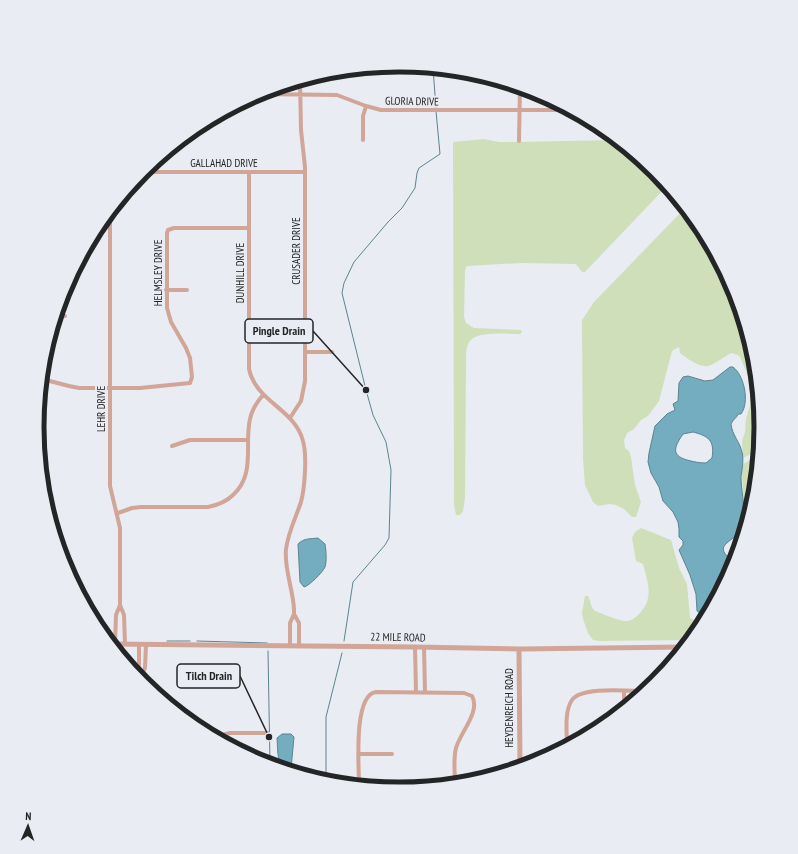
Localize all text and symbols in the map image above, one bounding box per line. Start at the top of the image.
street label: GLORIA DRIVE [385,94,439,108]
street label: GALLAHAD DRIVE [190,156,258,170]
street label: CRUSADER DRIVE [289,217,303,285]
street label: HELMSLEY DRIVE [151,239,165,306]
street label: DUNHILL DRIVE [233,243,247,303]
callout: Pingle Drain [245,319,313,343]
text: Pingle Drain [253,323,305,338]
street label: LEHR DRIVE [94,386,108,432]
street label: 22 MILE ROAD [370,630,426,644]
callout: Tilch Drain [177,664,240,688]
text: Tilch Drain [186,668,232,683]
street label: HEYDENREICH ROAD [502,668,516,748]
north arrow [8,806,48,846]
text: N [25,809,32,823]

